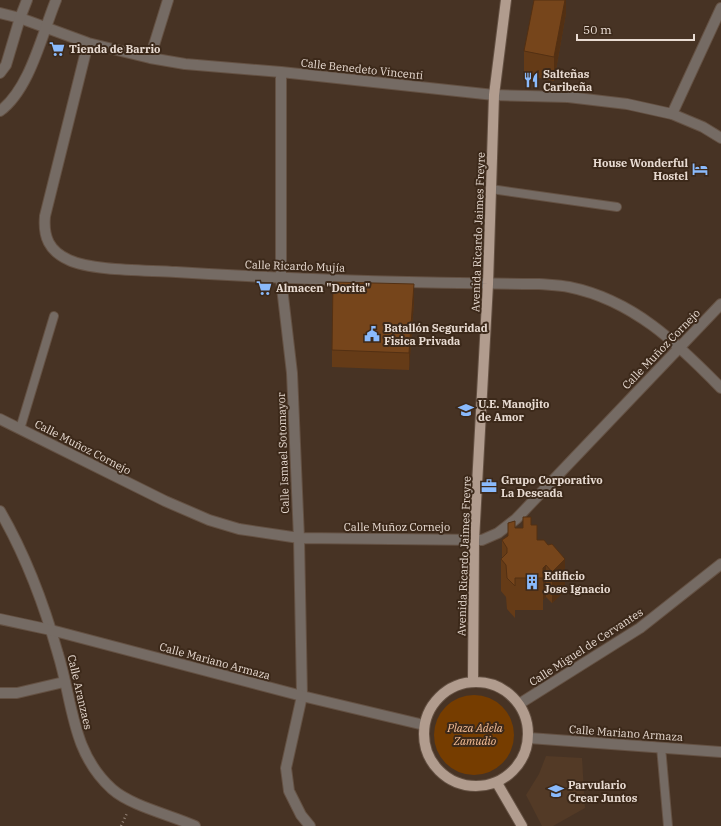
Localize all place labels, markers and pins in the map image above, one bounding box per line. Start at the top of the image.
supermarket icon: Tienda de Barrio [48,40,66,58]
place label: Tienda de Barrio [69,42,160,56]
place label: Salteñas Caribeña [543,67,592,94]
restaurant icon: Salteñas Caribeña [522,71,540,89]
place label: House Wonderful Hostel [593,156,688,183]
hotel icon: House Wonderful Hostel [691,160,709,178]
supermarket icon: Almacen "Dorita" [255,279,273,297]
place label: Almacen "Dorita" [276,281,370,295]
place label: Batallón Seguridad Fisica Privada [384,321,488,348]
public building icon: Batallón Seguridad Fisica Privada [363,325,381,343]
place label: U.E. Manojito de Amor [478,397,549,424]
school or university icon: U.E. Manojito de Amor [457,401,475,419]
place label: Grupo Corporativo La Deseada [501,473,603,500]
office icon: Grupo Corporativo La Deseada [480,477,498,495]
place label: Edificio Jose Ignacio [544,569,610,596]
building icon: Edificio Jose Ignacio [523,573,541,591]
place label: Parvulario Crear Juntos [568,778,638,805]
school or university icon: Parvulario Crear Juntos [547,782,565,800]

